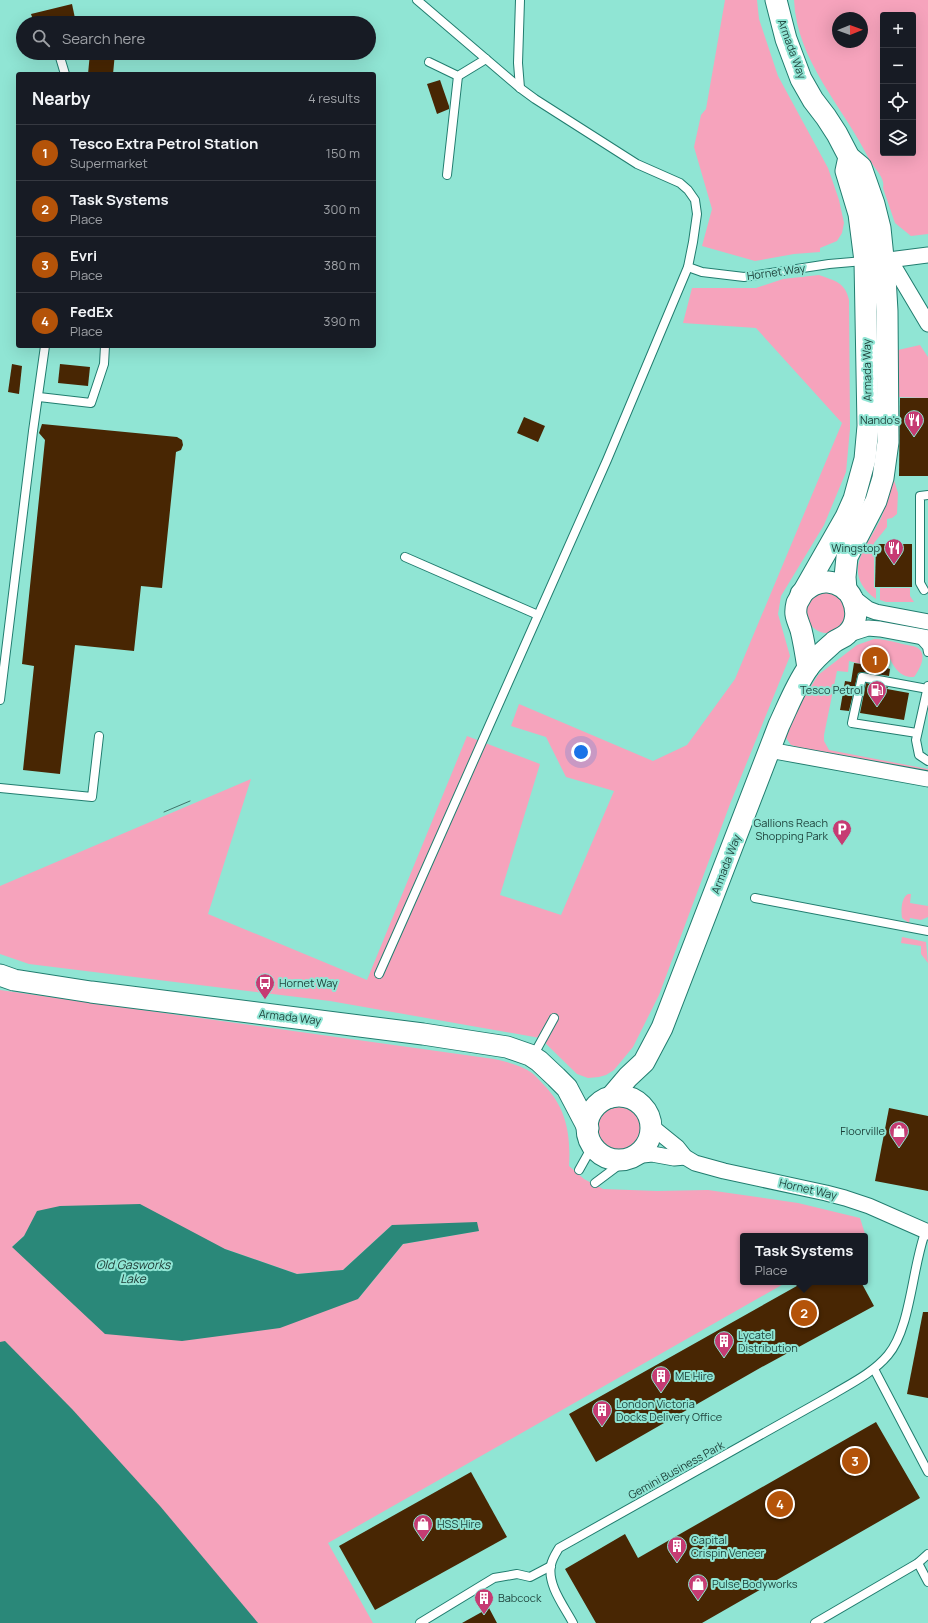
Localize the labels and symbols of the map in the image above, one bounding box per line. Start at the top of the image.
north arrow [832,12,868,48]
street label: Armada Way [775,17,810,81]
street label: Hornet Way [746,260,806,283]
street label: Armada Way [858,338,875,401]
restaurant icon: Nando's [903,409,925,437]
place label: Nando's [860,412,900,427]
restaurant icon: Wingstop [883,537,905,565]
place label: Wingstop [831,540,880,555]
pin: 1 [862,645,888,675]
fuel station icon: Tesco Petrol [866,679,888,707]
place label: Tesco Petrol [800,682,863,697]
your location [571,742,591,762]
place label: Gallions Reach Shopping Park [753,815,829,843]
parking icon: Gallions Reach Shopping Park [831,818,853,846]
street label: Armada Way [707,832,744,896]
bus stop icon: Hornet Way [254,972,276,1000]
place label: Hornet Way [279,975,338,990]
street label: Armada Way [258,1005,322,1028]
shop icon: Floorville [888,1120,910,1148]
place label: Floorville [840,1123,886,1138]
street label: Hornet Way [778,1175,839,1202]
water label: Old Gasworks Lake [96,1256,172,1287]
pin: 2 [791,1298,817,1328]
place label: Lycatel Distribution [738,1327,798,1355]
building icon: Lycatel Distribution [713,1330,735,1358]
building icon: ME Hire [650,1365,672,1393]
place label: ME Hire [675,1368,714,1383]
place label: London Victoria Docks Delivery Office [616,1396,723,1424]
building icon: London Victoria Docks Delivery Office [591,1399,613,1427]
street label: Gemini Business Park [625,1437,727,1502]
pin: 3 [842,1446,868,1476]
pin: 4 [767,1489,793,1519]
shop icon: HSS Hire [412,1513,434,1541]
place label: HSS Hire [437,1516,481,1531]
place label: Capital Crispin Veneer [691,1532,765,1560]
building icon: Capital Crispin Veneer [666,1535,688,1563]
shop icon: Pulse Bodyworks [687,1573,709,1601]
place label: Pulse Bodyworks [712,1576,798,1591]
building icon: Babcock [473,1587,495,1615]
place label: Babcock [498,1590,542,1605]

